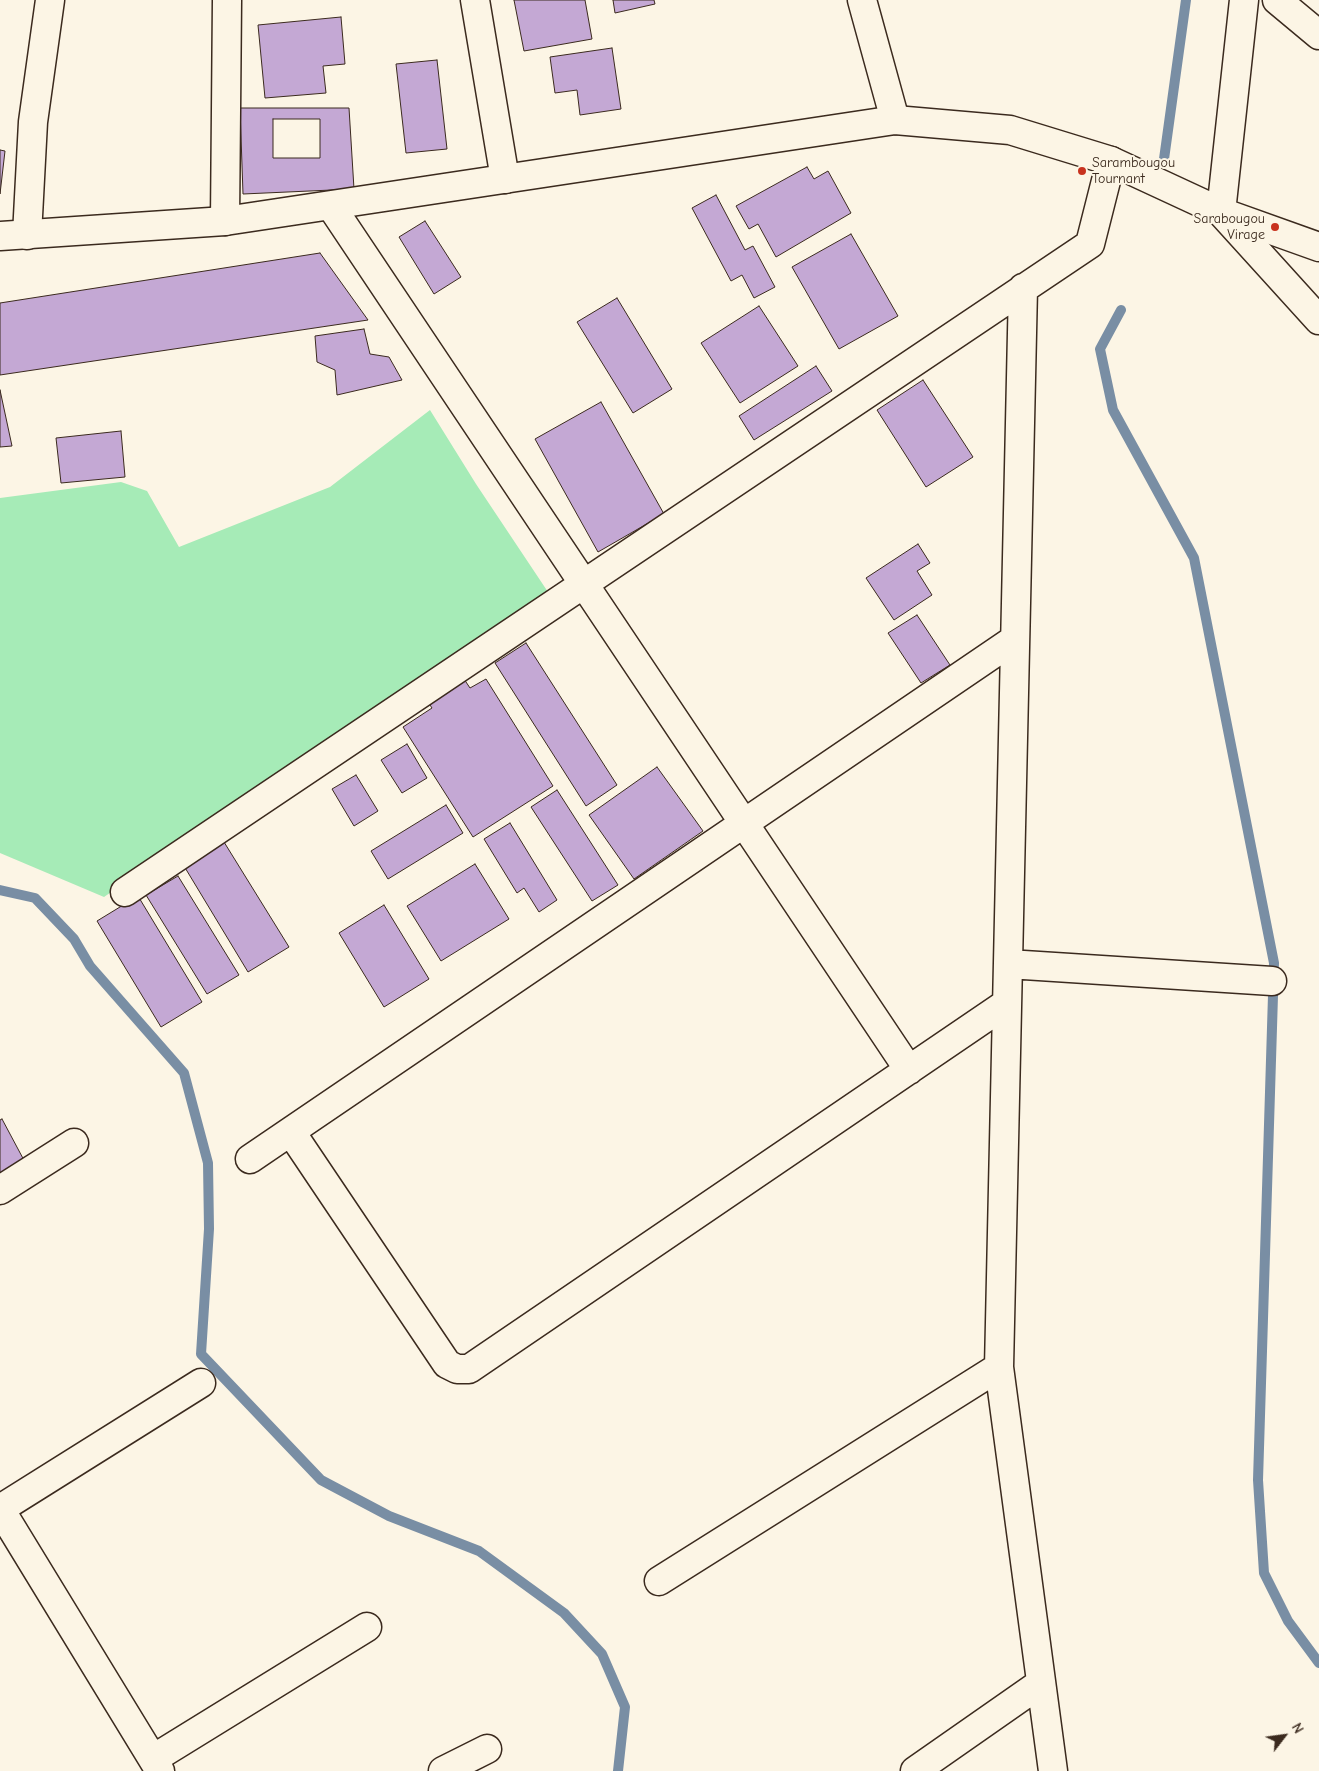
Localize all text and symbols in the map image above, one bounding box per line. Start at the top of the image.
place label: Sarambougou Tournant [1092,155,1175,188]
marker: Sarambougou Tournant [1076,165,1088,177]
place label: Sarabougou Virage [1194,211,1265,243]
marker: Sarabougou Virage [1269,221,1281,233]
north arrow [1259,1711,1309,1761]
text: N [1288,1720,1307,1736]

